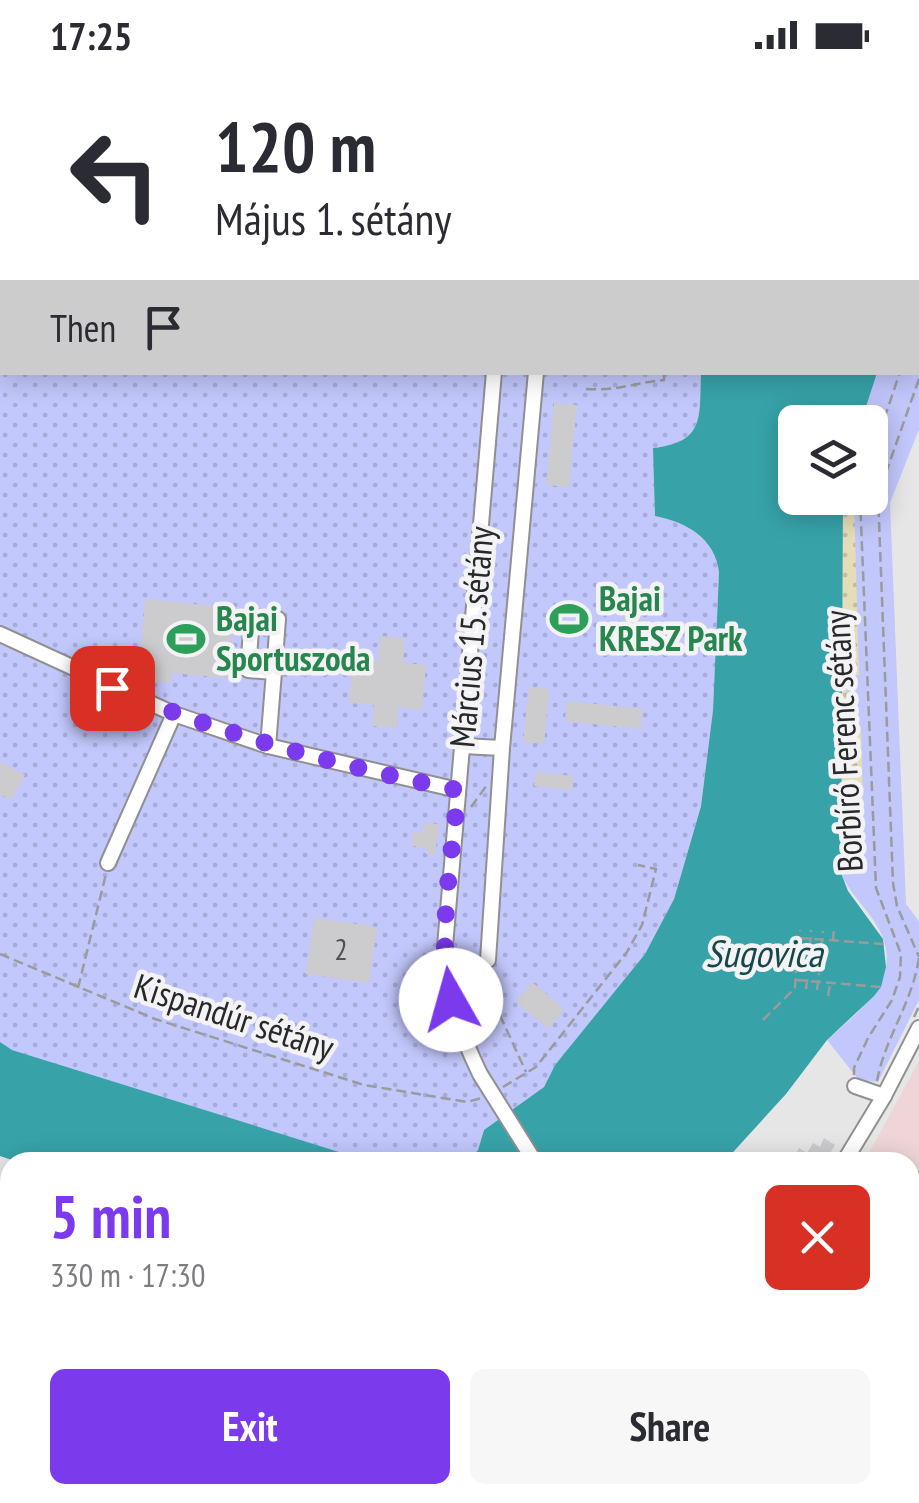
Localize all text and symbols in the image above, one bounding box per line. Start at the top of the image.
text: 17:25 [50,11,132,60]
text: 120 m [215,101,376,191]
icon: left [50,110,180,240]
text: Május 1. sétány [215,189,451,247]
icon: arrive [136,300,191,355]
text: Then [50,303,116,352]
map controls [778,405,888,515]
button: layers [778,405,888,515]
street label: Március 15. sétány [438,524,504,749]
place label: Bajai KRESZ Park [599,575,743,661]
place label: Bajai Sportuszoda [216,595,371,681]
sports icon: Bajai KRESZ Park [548,598,590,640]
street label: Borbíró Ferenc sétány [813,608,873,873]
sports icon: Bajai Sportuszoda [165,618,207,660]
pin [70,646,155,731]
icon: arrive [85,661,140,716]
water label: Sugovica [706,928,824,977]
house number: 2 [334,929,348,968]
position arrow [399,948,503,1052]
street label: Kispandúr sétány [129,962,341,1070]
text: 5 min [50,1177,171,1255]
button: close [765,1185,870,1290]
text: 330 m · 17:30 [50,1254,205,1296]
button: Exit [50,1369,450,1484]
button: Share [470,1369,870,1484]

